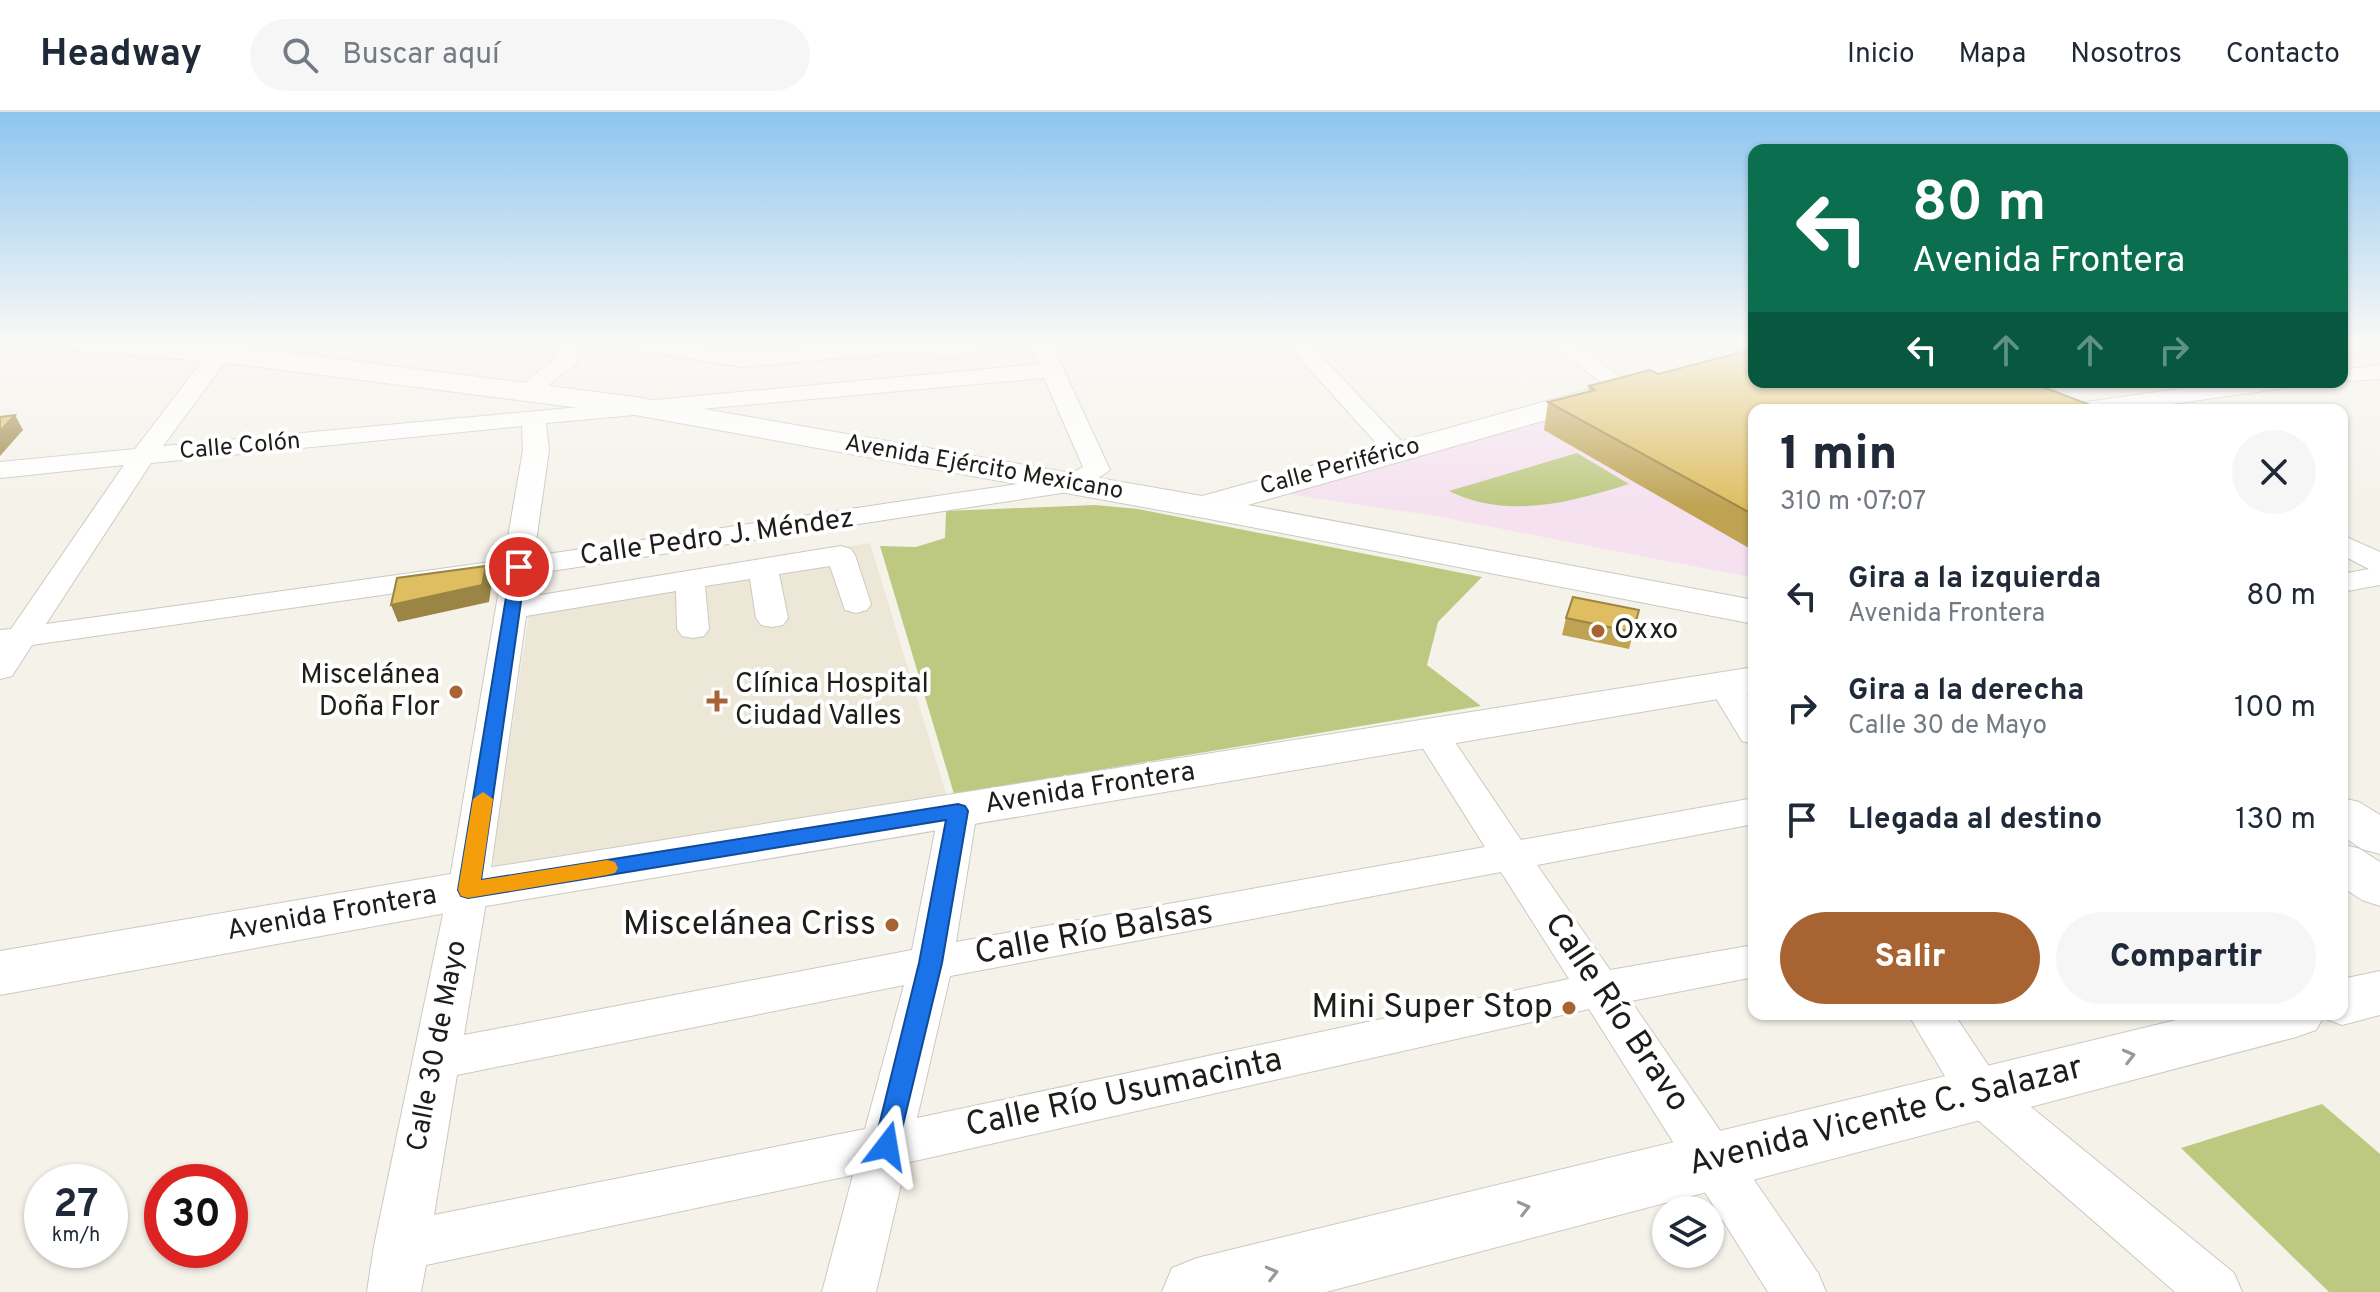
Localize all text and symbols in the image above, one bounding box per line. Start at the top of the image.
search box [250,19,810,91]
text: Headway [40,31,202,80]
icon: search [278,33,322,77]
text: Buscar aquí [342,37,500,74]
text: Inicio [1847,37,1915,73]
text: Mapa [1959,37,2026,73]
text: Nosotros [2070,37,2182,73]
text: Contacto [2226,37,2340,73]
text: 80 m [1912,170,2046,240]
icon: left [1780,176,1884,280]
text: Avenida Frontera [1912,239,2185,285]
icon: left [1900,328,1944,372]
icon: ahead [1984,328,2028,372]
icon: ahead [2068,328,2112,372]
icon: right [2152,328,2196,372]
text: 1 min [1780,426,1897,486]
street label: Calle Colón [178,427,302,467]
street label: Avenida Ejército Mexicano [842,429,1126,507]
button: close [2232,430,2316,514]
street label: Calle Periférico [1257,431,1423,503]
text: 310 m · 07:07 [1780,486,1926,519]
street label: Calle Pedro J. Méndez [578,501,856,575]
pin [485,533,553,601]
icon: arrive [497,545,541,589]
text: Gira a la izquierda [1848,561,2101,598]
icon: left [1780,574,1824,618]
text: 80 m [2246,578,2316,615]
text: Avenida Frontera [1848,598,2045,631]
place label: Oxxo [1614,613,1678,649]
marker: Oxxo [1589,622,1607,640]
place label: Miscelánea Doña Flor [300,658,440,726]
place label: Clínica Hospital Ciudad Valles [735,667,929,735]
text: Gira a la derecha [1848,673,2084,710]
marker: Miscelánea Doña Flor [447,683,465,701]
icon: right [1780,686,1824,730]
marker: Clínica Hospital Ciudad Valles [706,690,728,712]
text: 100 m [2234,690,2316,727]
text: Calle 30 de Mayo [1848,710,2047,743]
street label: Avenida Frontera [982,755,1198,823]
icon: arrive [1780,798,1824,842]
text: Llegada al destino [1848,802,2102,839]
text: 130 m [2235,802,2316,839]
street label: Avenida Frontera [224,878,440,950]
street label: Calle Río Balsas [972,892,1216,976]
place label: Miscelánea Criss [623,904,876,947]
street label: Calle Río Bravo [1534,905,1698,1121]
button: Salir [1780,912,2040,1004]
button: Compartir [2056,912,2316,1004]
marker: Miscelánea Criss [883,916,901,934]
street label: Calle 30 de Mayo [400,937,476,1155]
place label: Mini Super Stop [1311,987,1553,1030]
marker: Mini Super Stop [1560,999,1578,1017]
street label: Calle Río Usumacinta [962,1039,1286,1149]
street label: Avenida Vicente C. Salazar [1685,1047,2087,1187]
one-way arrow [2122,1049,2136,1066]
position arrow [845,1104,929,1188]
speed limit sign: 30 [144,1164,248,1268]
text: 27 [53,1181,99,1231]
map controls [1652,1196,1724,1268]
button: layers [1652,1196,1724,1268]
one-way arrow [1517,1201,1531,1218]
text: km/h [52,1223,100,1249]
one-way arrow [1265,1265,1279,1282]

